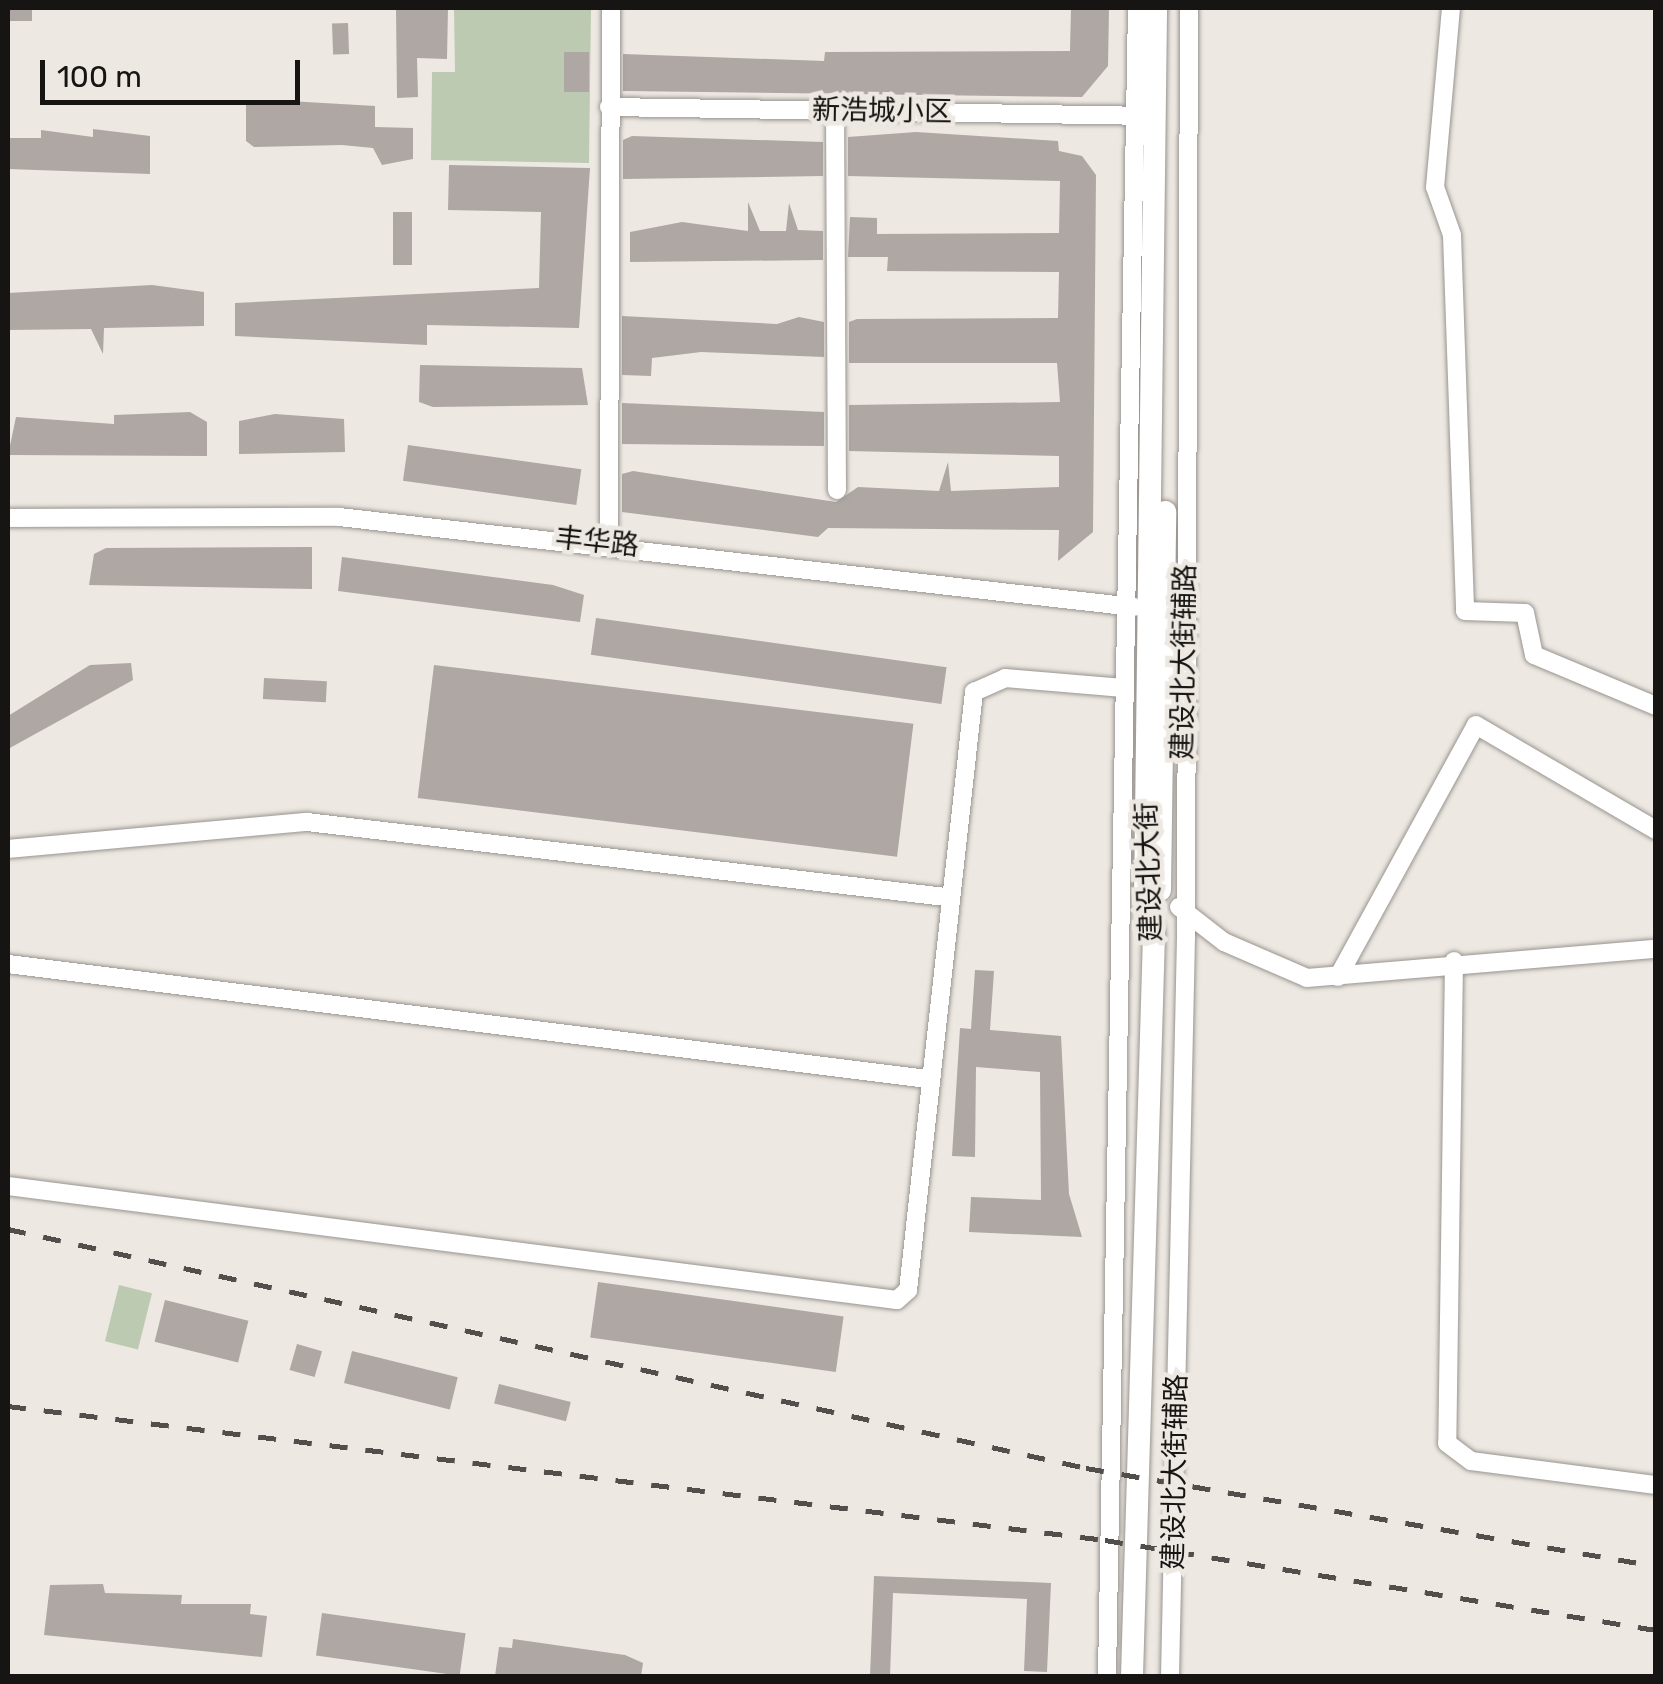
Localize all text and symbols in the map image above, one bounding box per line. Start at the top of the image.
scale bar [45,40,305,102]
text: 100 m [57,59,142,95]
street label: 新浩城小区 [812,93,952,129]
street label: 丰华路 [553,521,641,563]
street label: 建设北大街辅路 [1165,564,1203,760]
street label: 建设北大街 [1130,801,1168,943]
street label: 建设北大街辅路 [1156,1374,1194,1570]

